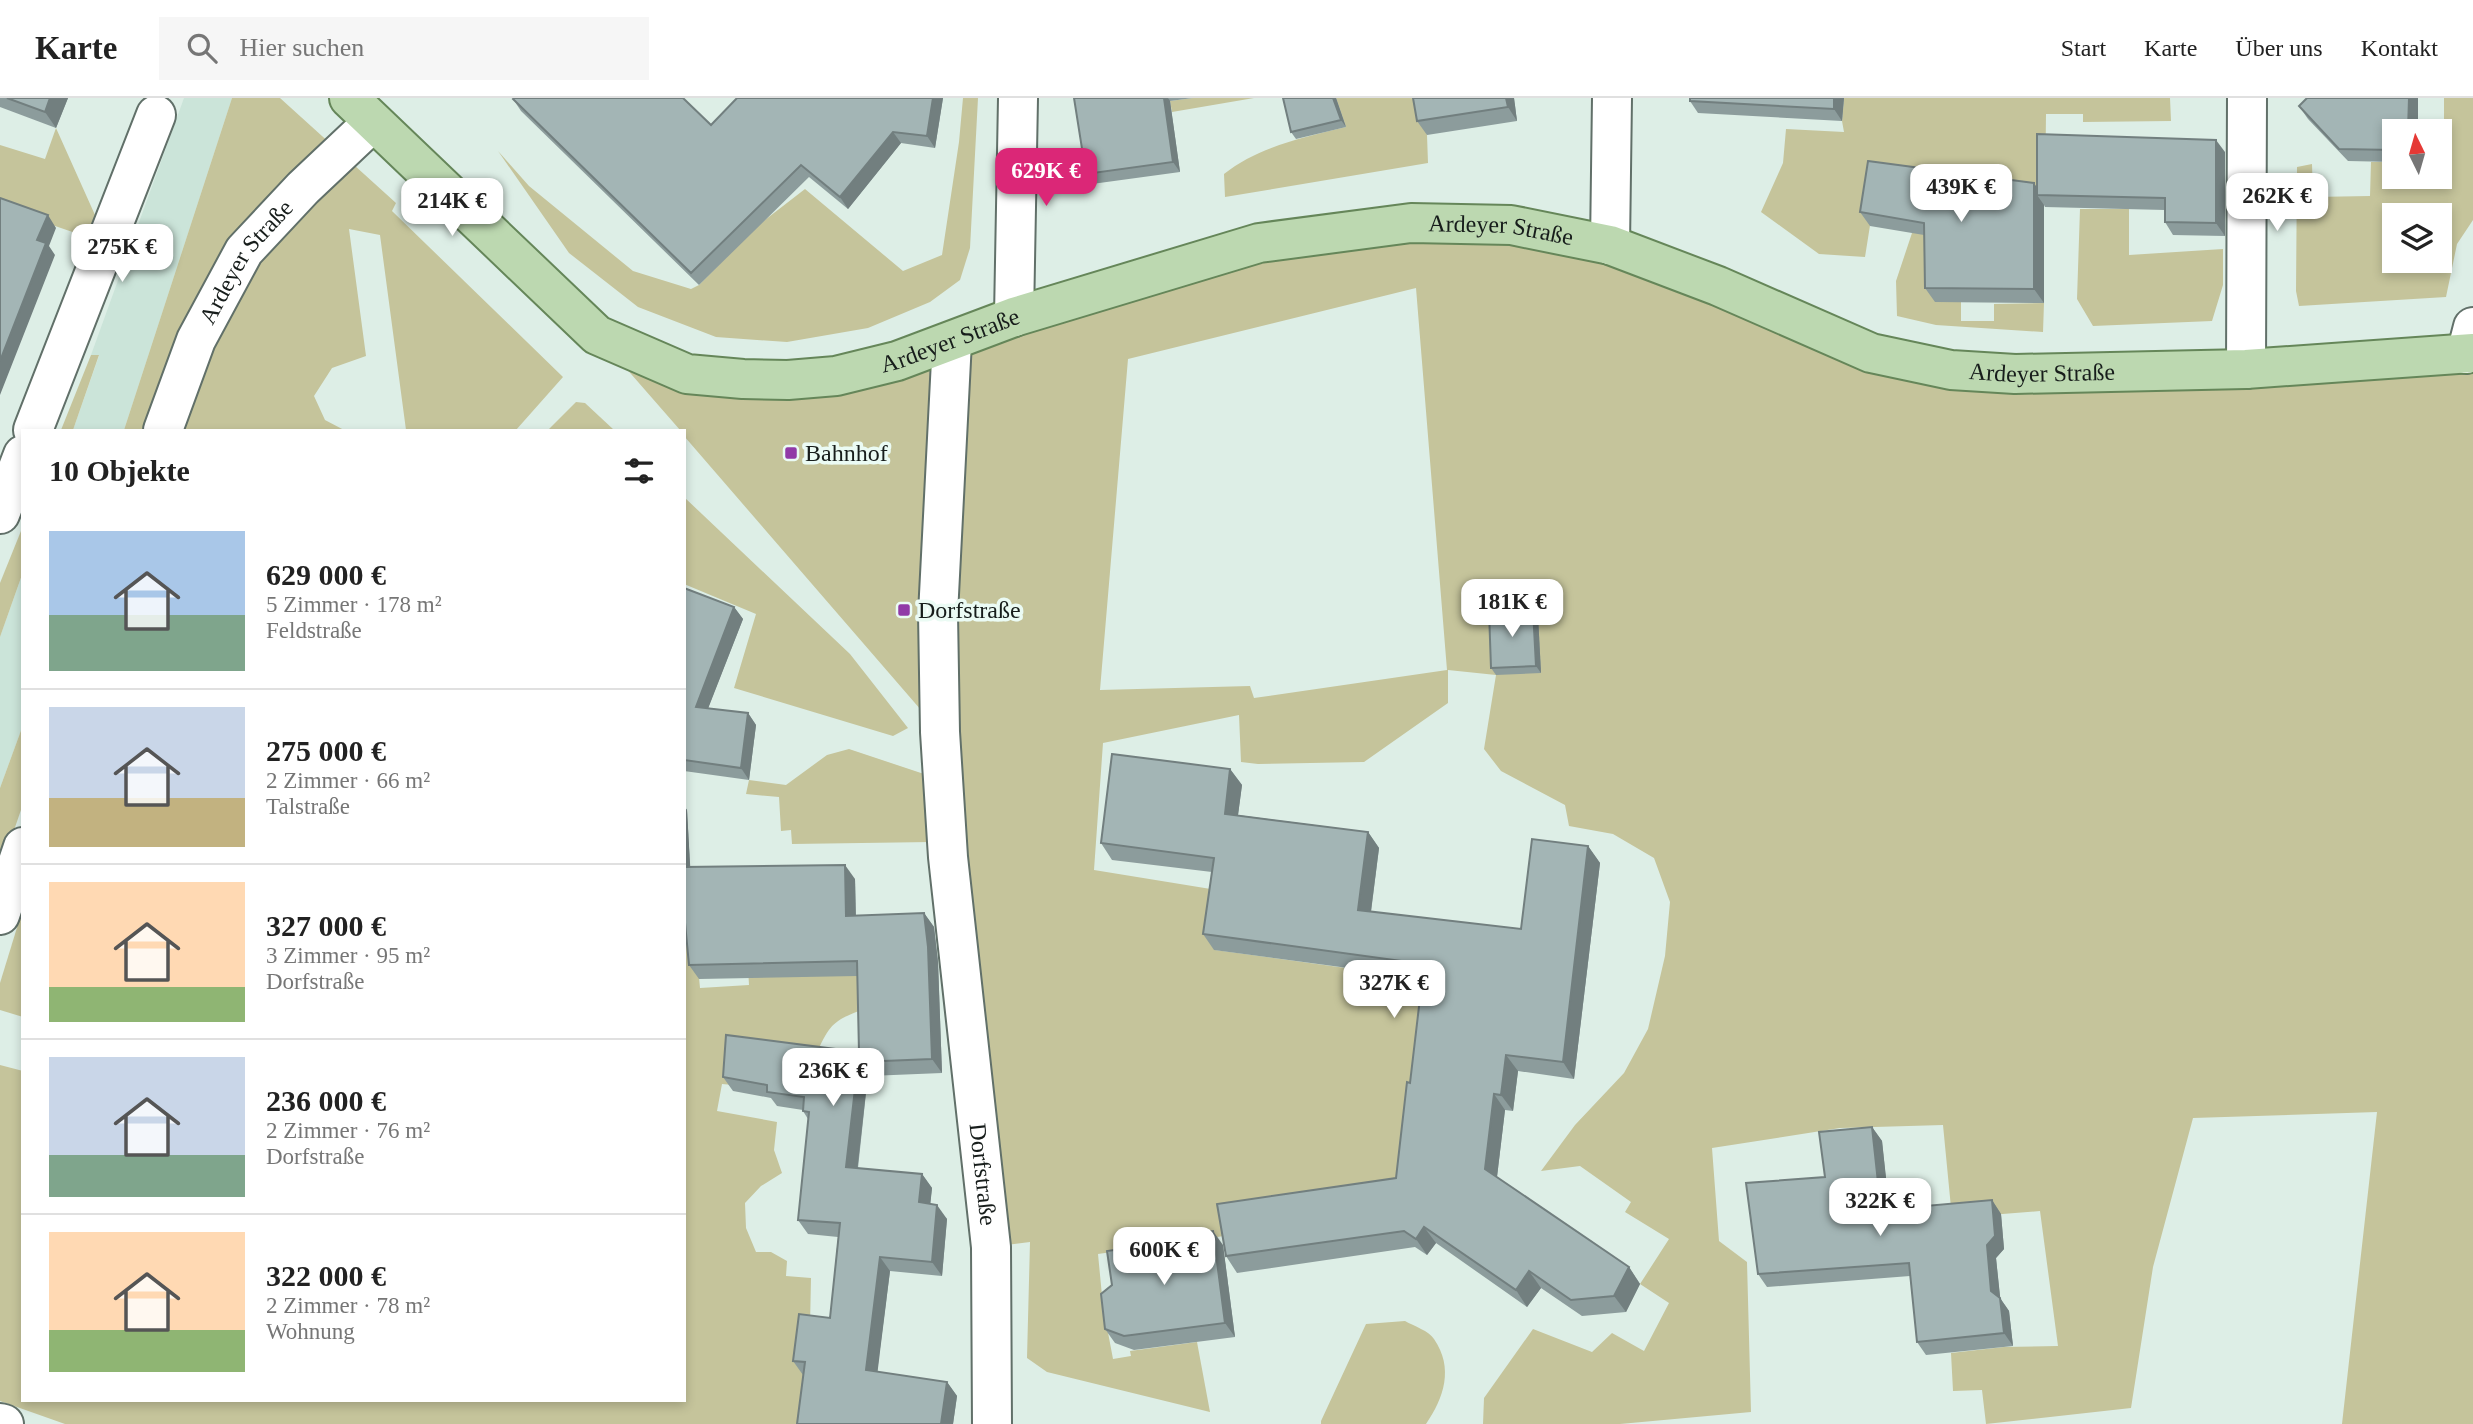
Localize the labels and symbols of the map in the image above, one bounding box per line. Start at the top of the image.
north arrow [2382,119,2452,189]
pin: 629K € [989,148,1103,208]
pin: 439K € [1904,164,2018,224]
pin: 262K € [2220,174,2334,233]
pin: 214K € [395,178,509,238]
street label: Ardeyer Straße [194,195,298,328]
street label: Ardeyer Straße [1428,210,1576,250]
pin: 275K € [65,225,179,284]
street label: Ardeyer Straße [878,303,1023,378]
street label: Ardeyer Straße [1968,358,2115,387]
place label: Bahnhof [805,440,888,466]
marker: Bahnhof [783,445,799,461]
pin: 181K € [1455,580,1569,639]
place label: Dorfstraße [918,597,1021,623]
marker: Dorfstraße [896,602,912,618]
pin: 327K € [1337,960,1451,1020]
pin: 236K € [776,1048,890,1108]
street label: Dorfstraße [964,1122,1002,1227]
pin: 322K € [1823,1178,1937,1238]
pin: 600K € [1107,1228,1221,1287]

